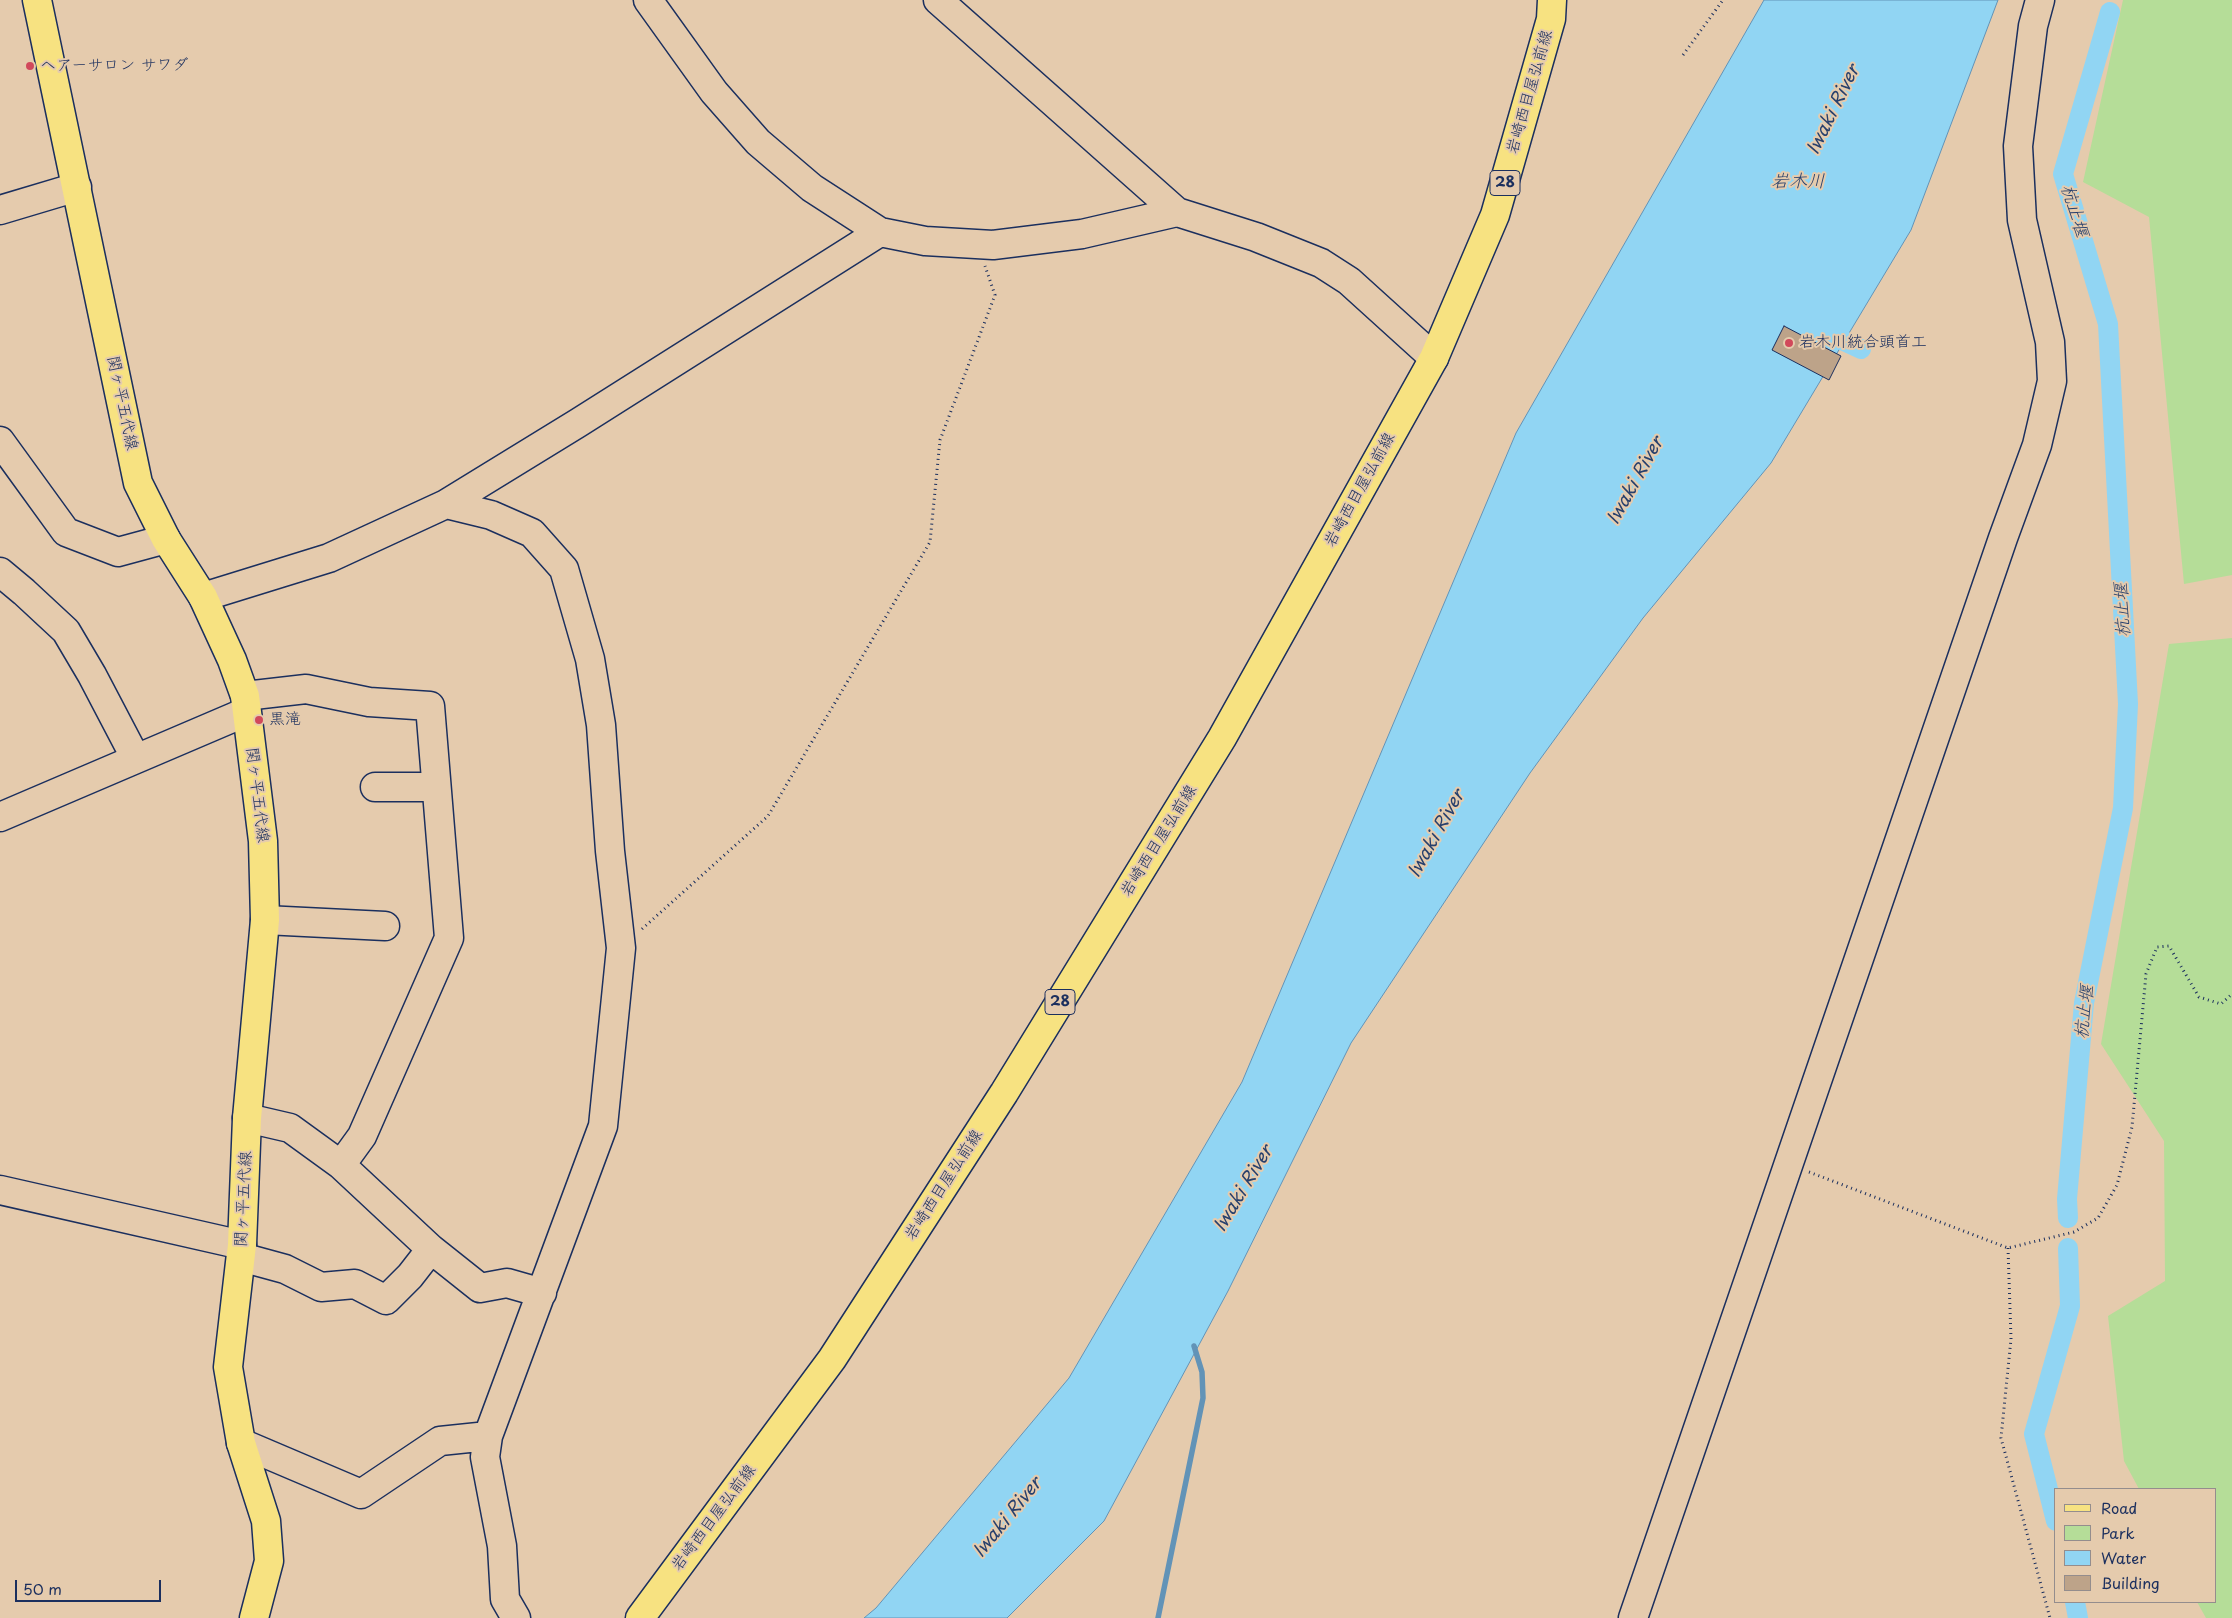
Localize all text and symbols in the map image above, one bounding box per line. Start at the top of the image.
street label: 岩崎西目屋弘前線 [1503,28,1557,156]
place label: ヘアーサロン サワダ [40,56,189,76]
marker: ヘアーサロン サワダ [24,60,36,72]
water label: Iwaki River [1803,62,1865,158]
road number: 28 [1490,170,1520,196]
water label: 岩木川 [1771,171,1825,193]
water label: 杭止堰 [2056,182,2092,240]
place label: 岩木川統合頭首工 [1799,333,1927,353]
marker: 岩木川統合頭首工 [1783,337,1795,349]
street label: 関ヶ平五代線 [103,354,141,452]
street label: 岩崎西目屋弘前線 [1321,429,1399,551]
water label: Iwaki River [1603,434,1669,528]
water label: 杭止堰 [2111,582,2135,638]
place label: 黒滝 [269,710,301,730]
marker: 黒滝 [253,714,265,726]
street label: 関ヶ平五代線 [242,746,272,844]
street label: 岩崎西目屋弘前線 [1117,782,1201,900]
water label: Iwaki River [1404,787,1470,881]
water label: 杭止堰 [2071,984,2099,1040]
road number: 28 [1045,990,1075,1014]
street label: 岩崎西目屋弘前線 [901,1126,987,1244]
water label: Iwaki River [1210,1142,1278,1236]
street label: 関ヶ平五代線 [232,1151,256,1247]
street label: 岩崎西目屋弘前線 [668,1461,760,1575]
water label: Iwaki River [969,1474,1047,1562]
legend [2054,1488,2217,1603]
text: Road [2101,1496,2137,1519]
text: Park [2101,1521,2135,1544]
text: Water [2101,1546,2146,1569]
scale bar [18,1570,164,1602]
text: Building [2101,1571,2160,1594]
text: 50 m [23,1577,62,1600]

